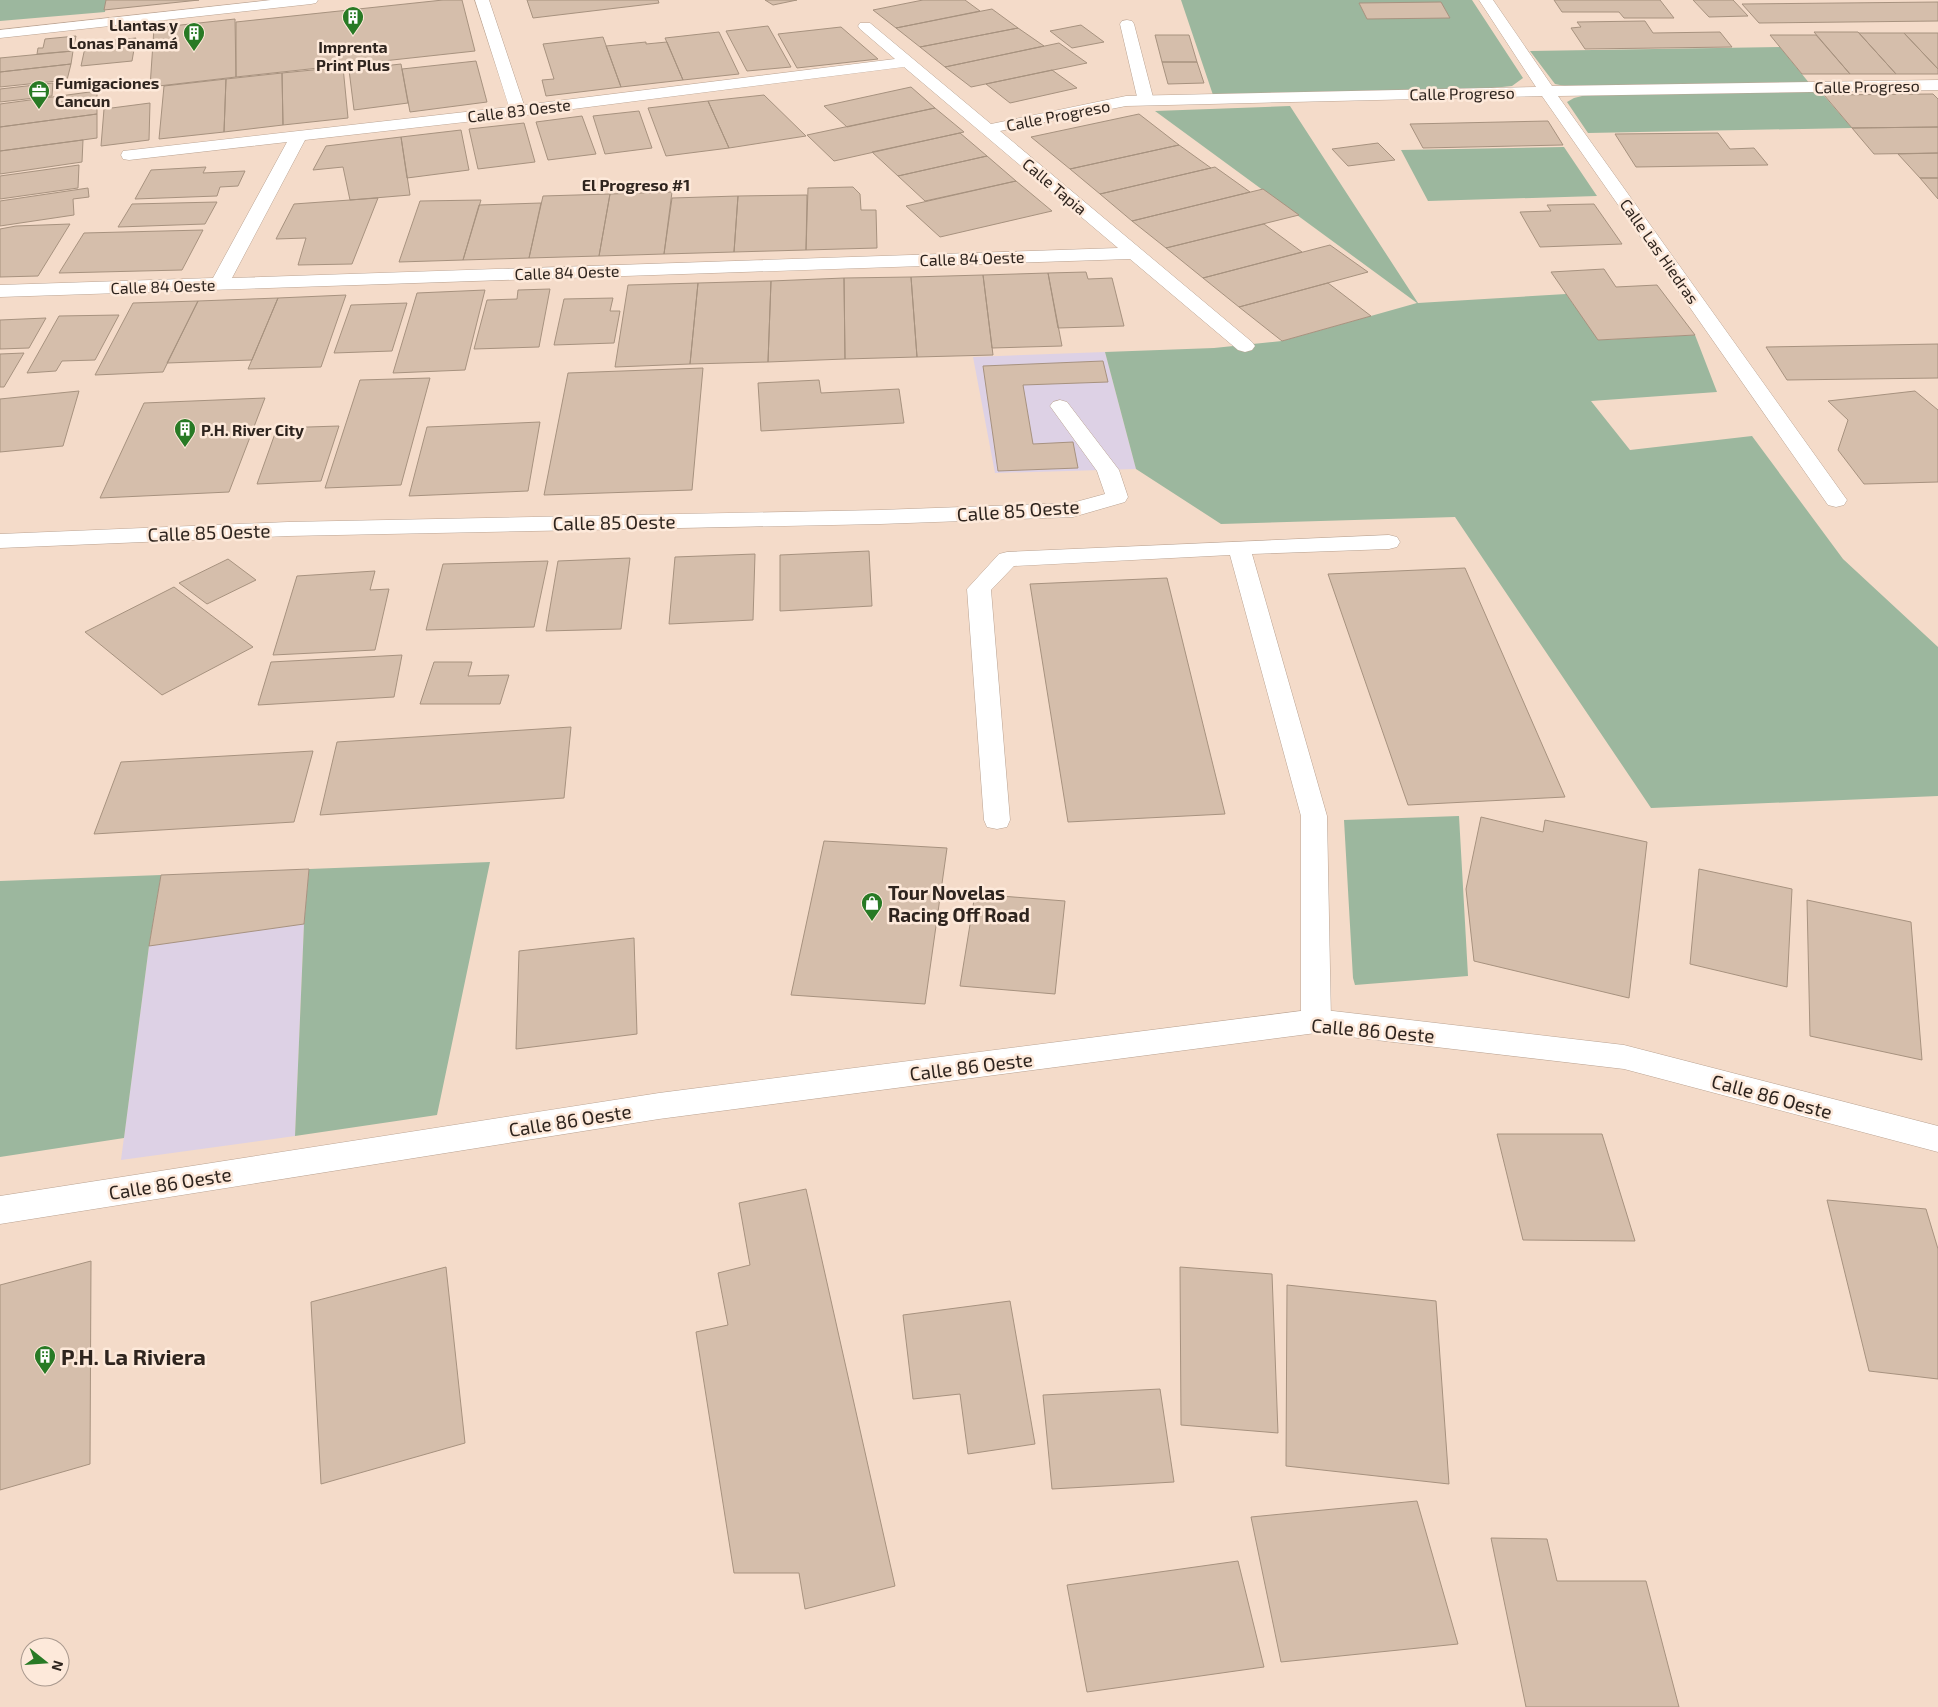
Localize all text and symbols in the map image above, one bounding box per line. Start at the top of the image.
building icon: Imprenta Print Plus [341,5,365,36]
place label: Llantas y Lonas Panamá [68,15,178,52]
building icon: Llantas y Lonas Panamá [182,21,206,52]
place label: Imprenta Print Plus [316,37,390,74]
place label: Fumigaciones Cancun [55,73,159,110]
street label: Calle Progreso [1814,76,1920,96]
office icon: Fumigaciones Cancun [27,79,51,110]
street label: Calle Progreso [1409,83,1515,103]
street label: Calle 83 Oeste [466,94,572,126]
street label: Calle Progreso [1005,96,1111,134]
street label: Calle Tapia [1019,154,1091,218]
district label: El Progreso #1 [582,175,690,194]
street label: Calle Las Hiedras [1617,195,1703,307]
street label: Calle 84 Oeste [919,247,1025,269]
street label: Calle 84 Oeste [514,261,620,283]
street label: Calle 84 Oeste [110,275,216,297]
building icon: P.H. River City [173,417,197,448]
place label: P.H. River City [201,420,304,440]
street label: Calle 85 Oeste [956,494,1080,526]
street label: Calle 85 Oeste [552,509,676,535]
street label: Calle 85 Oeste [147,518,271,546]
place label: Tour Novelas Racing Off Road [888,881,1030,926]
shop icon: Tour Novelas Racing Off Road [860,891,884,922]
street label: Calle 86 Oeste [1310,1013,1436,1047]
street label: Calle 86 Oeste [908,1047,1034,1085]
street label: Calle 86 Oeste [1709,1069,1835,1123]
street label: Calle 86 Oeste [507,1099,633,1141]
street label: Calle 86 Oeste [107,1162,233,1204]
place label: P.H. La Riviera [61,1343,206,1369]
building icon: P.H. La Riviera [33,1344,57,1375]
north arrow [20,1637,70,1687]
text: N [48,1659,68,1673]

